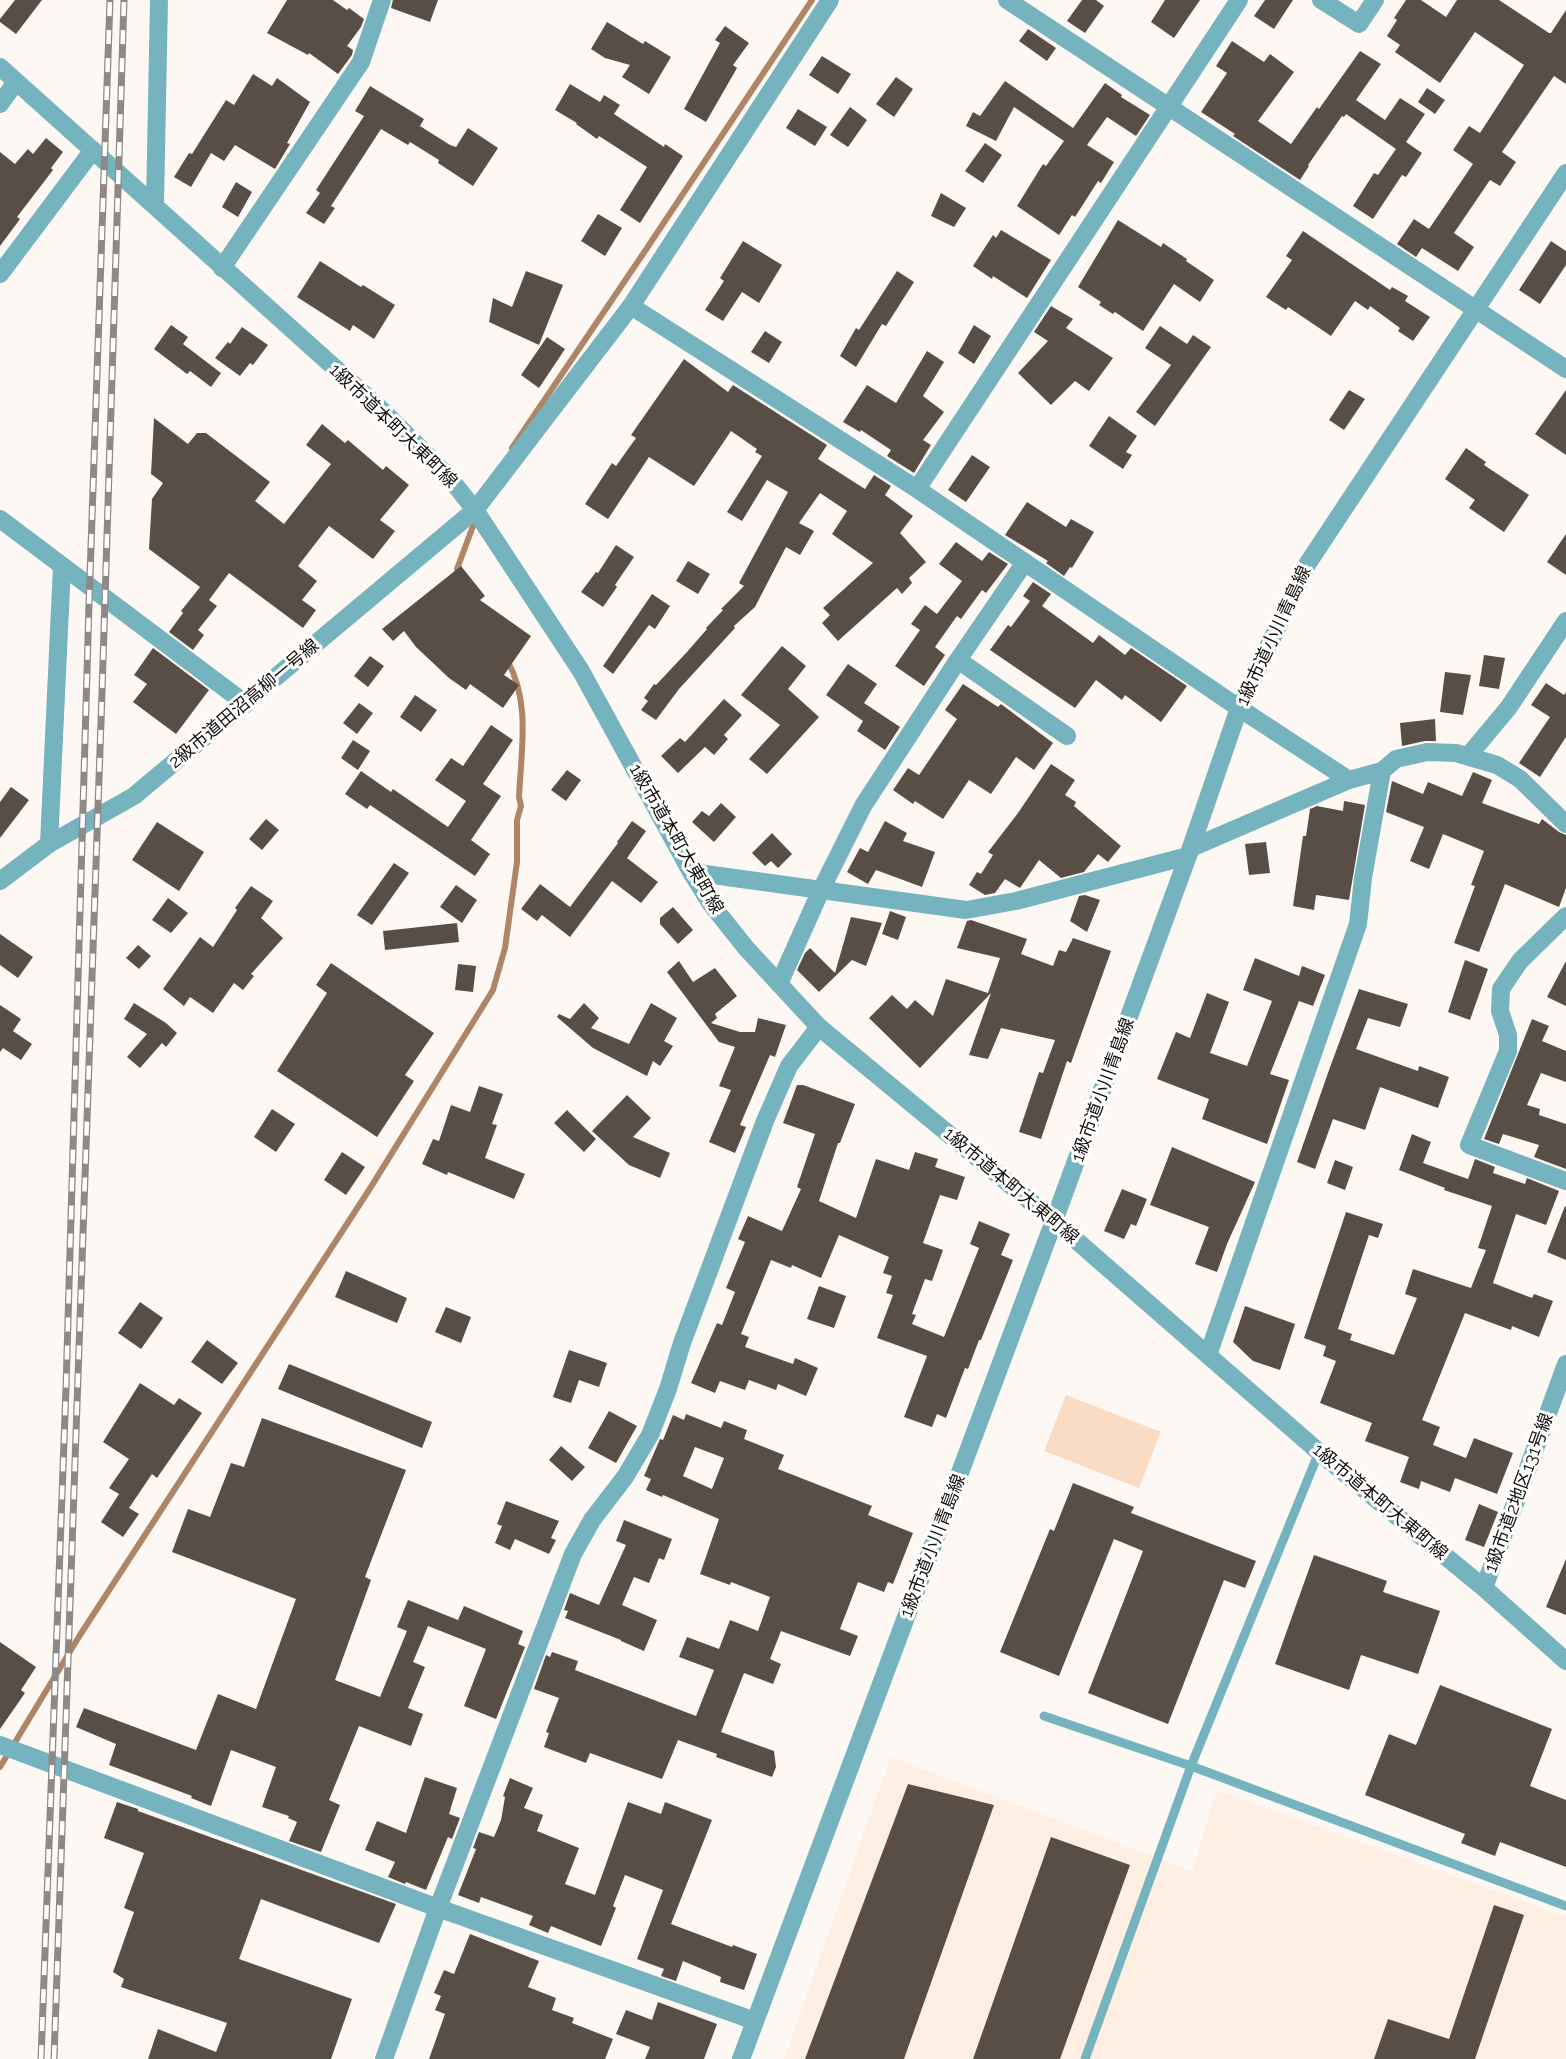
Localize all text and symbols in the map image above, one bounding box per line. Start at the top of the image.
street label: 1級市道本町大東町線 [324,359,462,493]
street label: 1級市道小川青島線 [1232,563,1316,709]
street label: 2級市道田沼高柳一号線 [165,635,323,773]
street label: 1級市道本町大東町線 [624,760,728,918]
street label: 1級市道小川青島線 [1067,1015,1139,1165]
street label: 1級市道本町大東町線 [939,1123,1083,1249]
street label: 1級市道2地区131号線 [1480,1410,1558,1576]
street label: 1級市道本町大東町線 [1308,1439,1452,1565]
street label: 1級市道小川青島線 [896,1471,970,1621]

